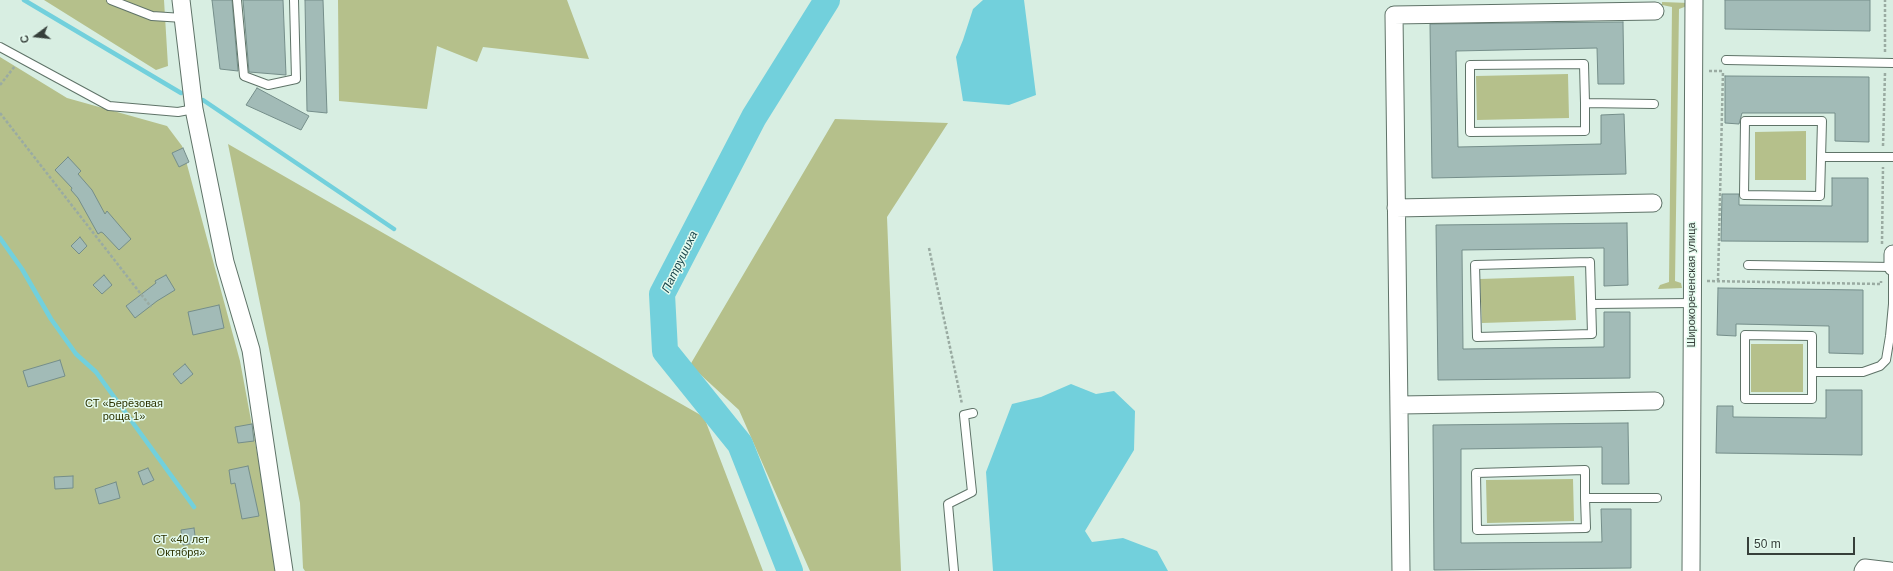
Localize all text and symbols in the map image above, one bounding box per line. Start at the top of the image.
north arrow [16,16,56,56]
text: С [18,34,31,45]
street label: Широкореченская улица [1685,222,1699,348]
water label: Патрушиха [659,229,701,295]
park label: СТ «Берёзовая роща 1» [85,397,163,423]
scale bar [1749,529,1857,555]
park label: СТ «40 лет Октября» [153,533,209,559]
text: 50 m [1754,537,1781,551]

